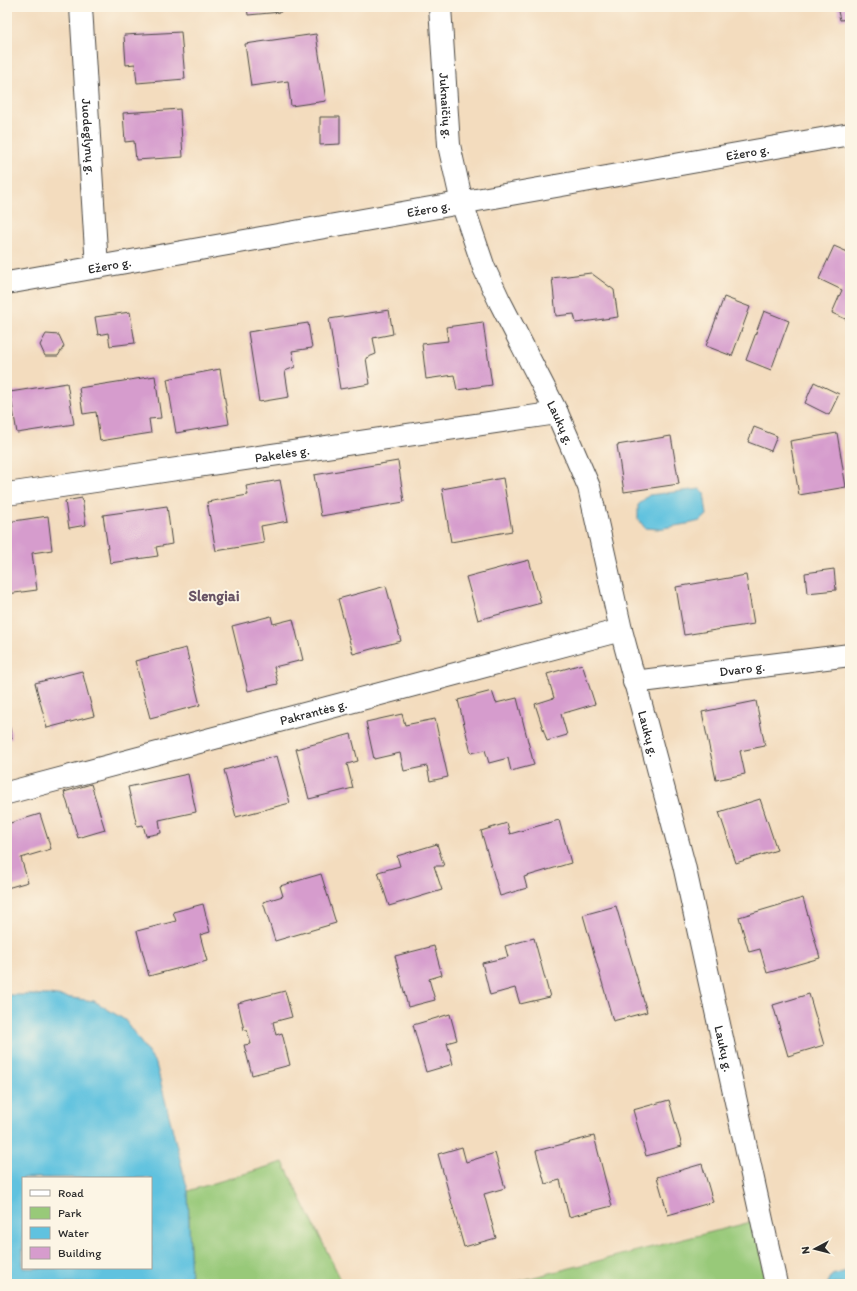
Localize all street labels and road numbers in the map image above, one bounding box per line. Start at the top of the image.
street label: Juknaičių g. [436,72,456,139]
street label: Juodeglynų g. [79,98,98,176]
street label: Ežero g. [725,141,771,164]
street label: Ežero g. [406,198,452,220]
street label: Ežero g. [87,254,132,277]
street label: Laukų g. [544,398,577,447]
street label: Pakelės g. [254,443,311,465]
street label: Dvaro g. [719,659,766,679]
street label: Pakrantės g. [278,696,349,728]
street label: Laukų g. [635,709,662,758]
street label: Laukų g. [711,1024,736,1073]

